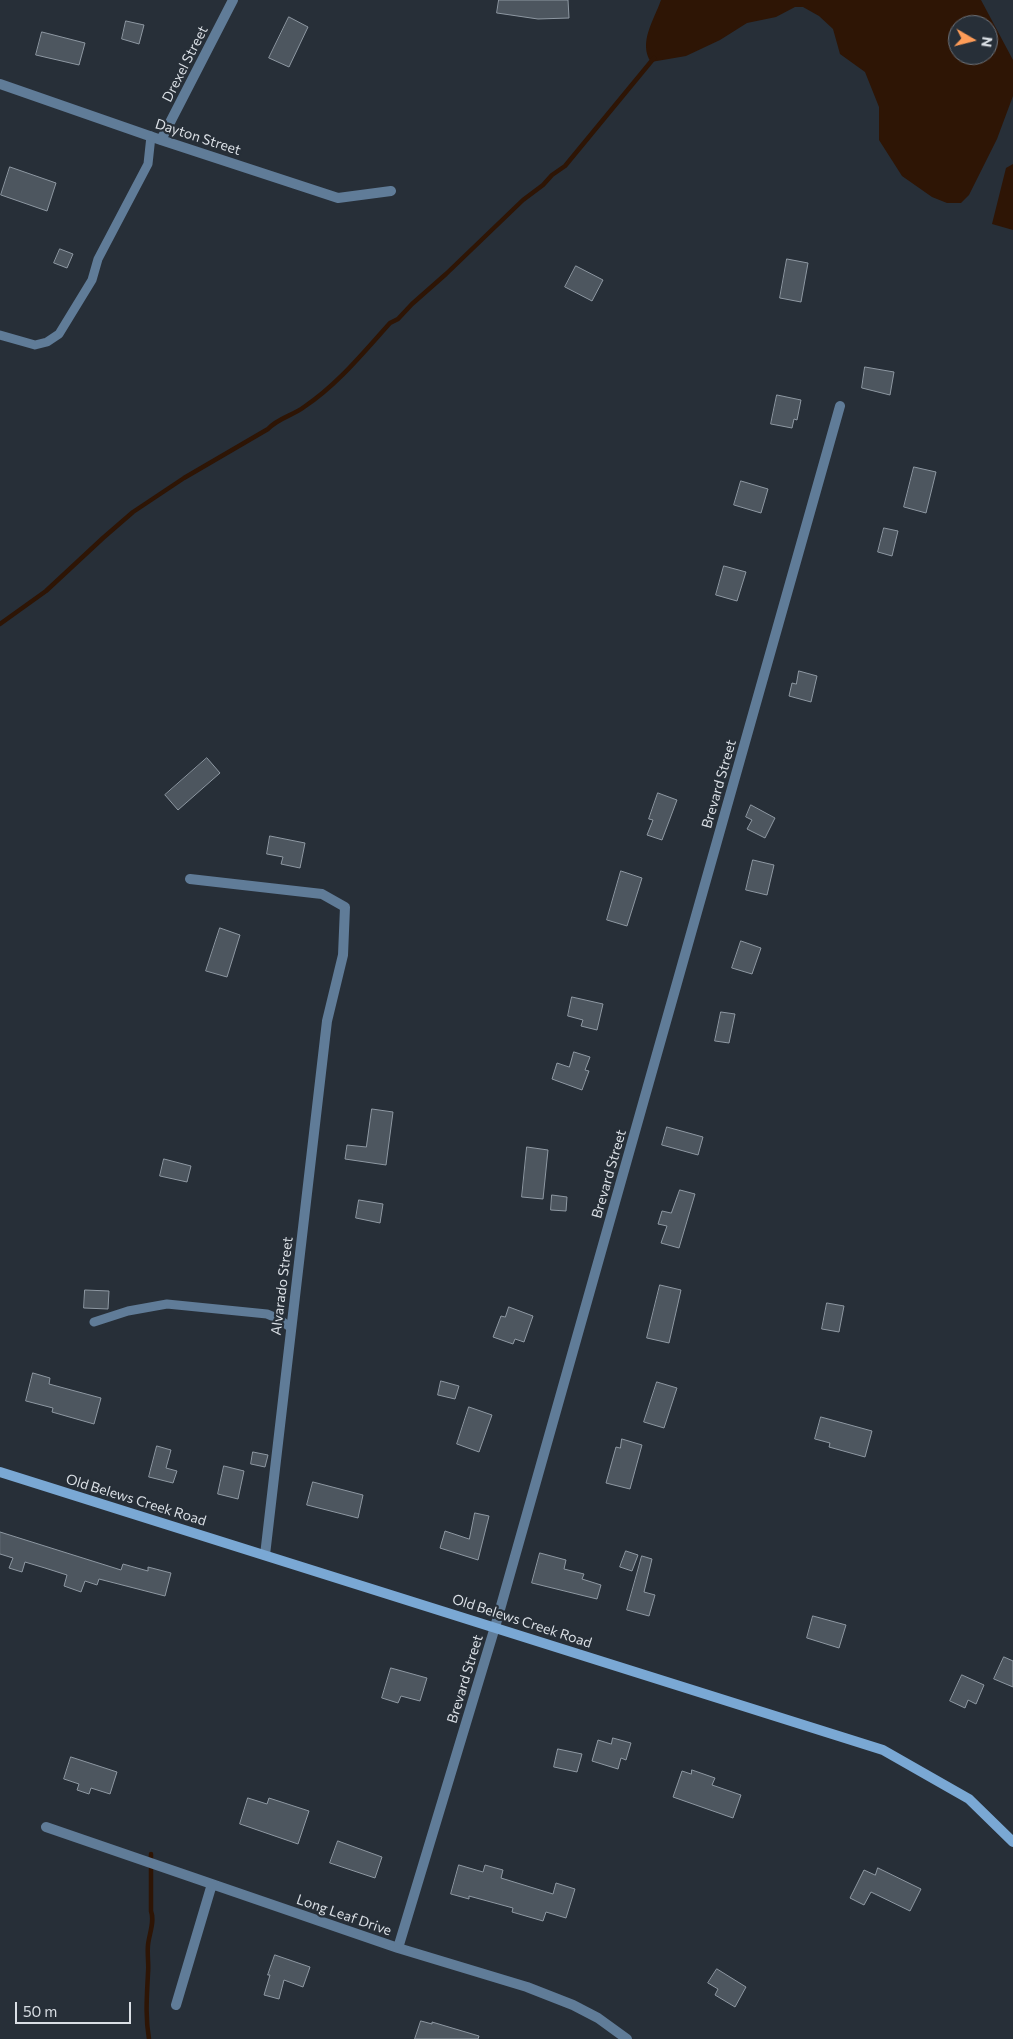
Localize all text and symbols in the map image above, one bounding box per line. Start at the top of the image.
north arrow [948,15,998,65]
street label: Drexel Street [159,23,211,105]
text: N [978,36,997,48]
street label: Dayton Street [153,115,243,159]
street label: Brevard Street [698,738,740,830]
street label: Brevard Street [588,1128,630,1220]
street label: Alvarado Street [268,1236,296,1336]
street label: Old Belews Creek Road [64,1471,208,1529]
street label: Old Belews Creek Road [450,1590,594,1652]
street label: Brevard Street [444,1633,486,1725]
street label: Long Leaf Drive [294,1891,394,1939]
scale bar [18,1992,134,2024]
text: 50 m [23,2002,57,2020]

